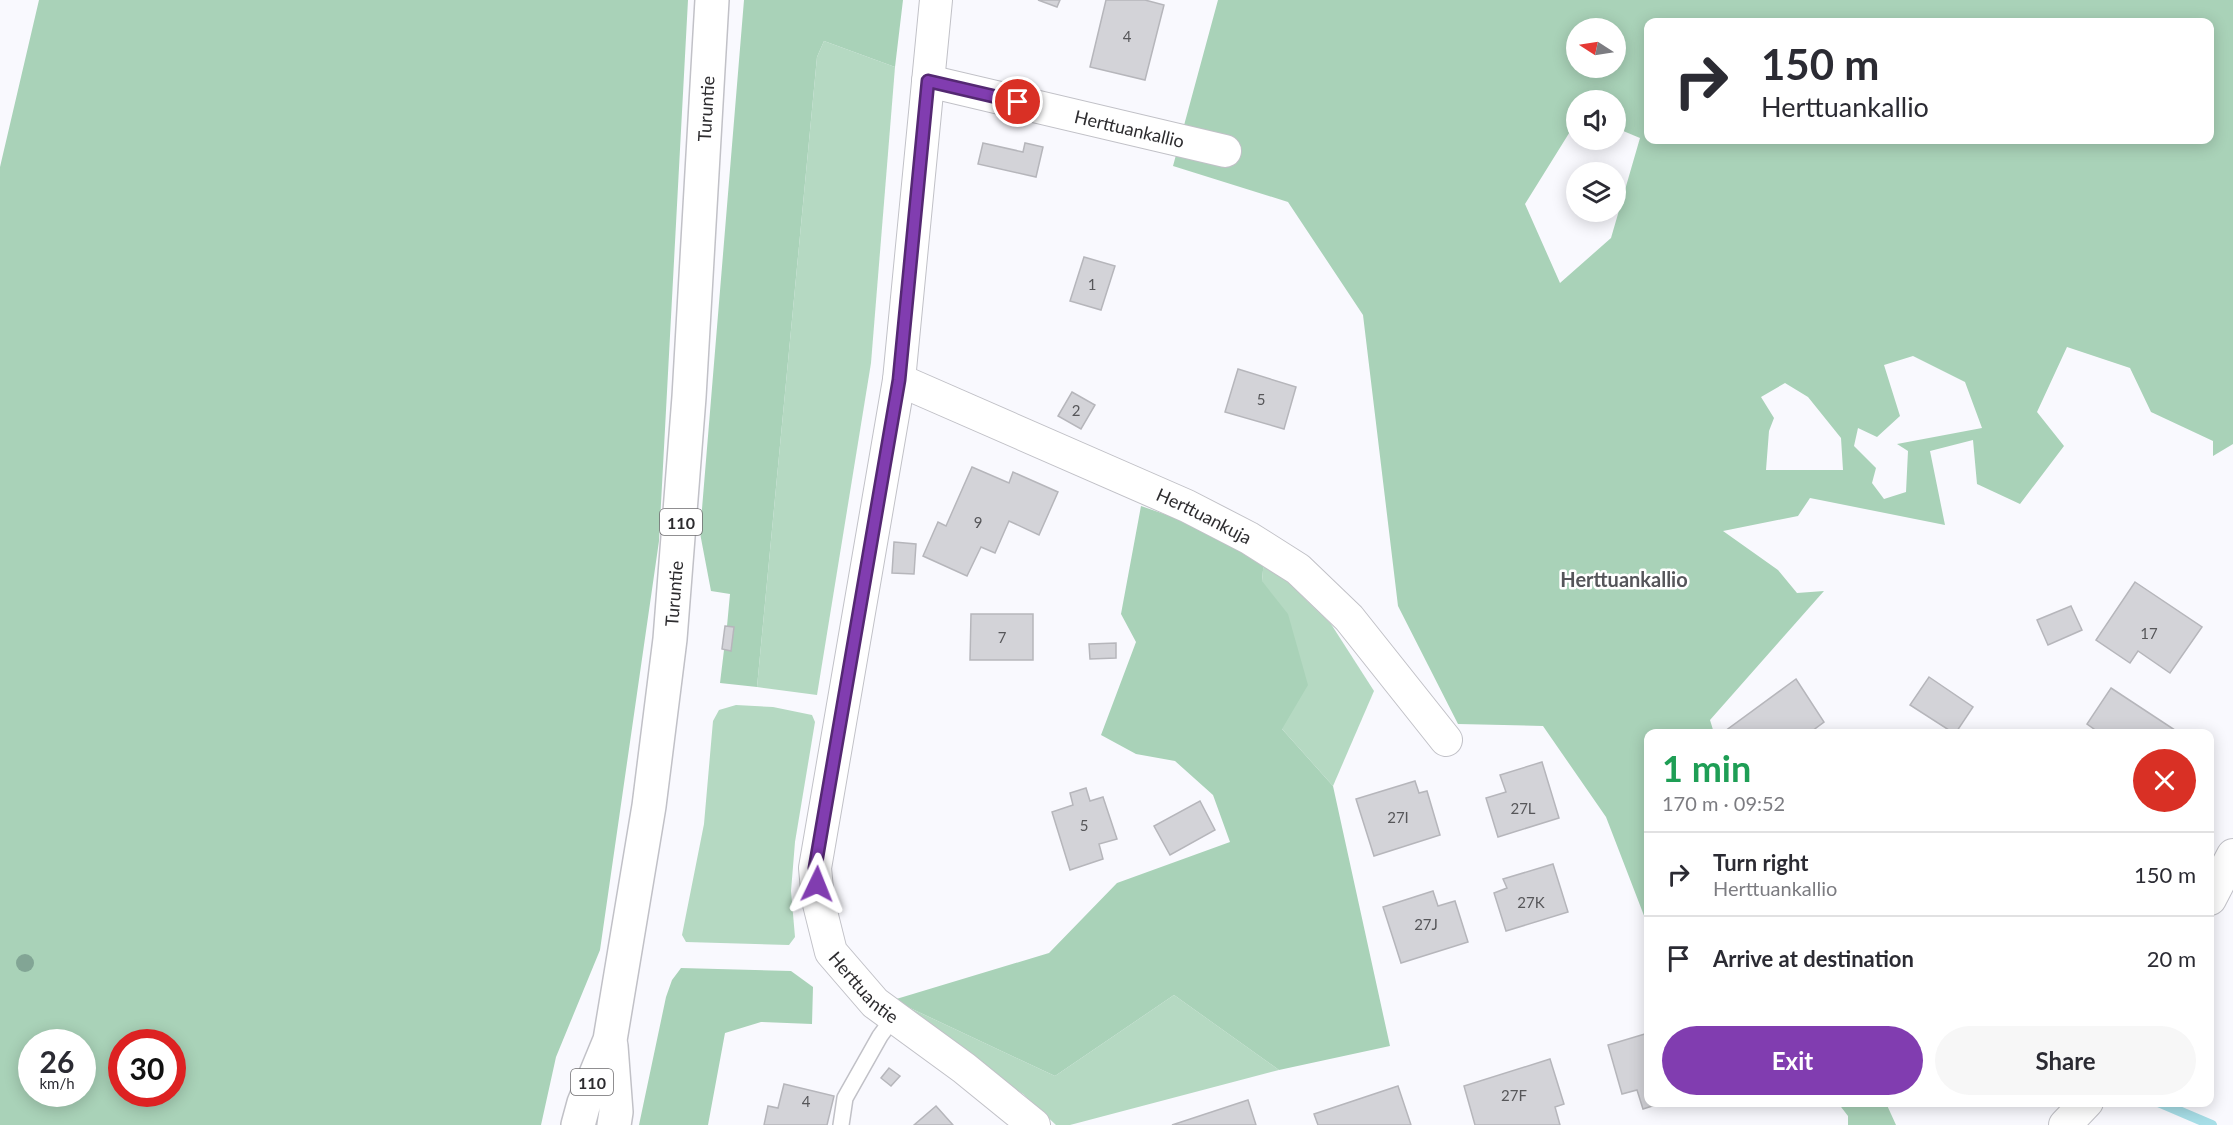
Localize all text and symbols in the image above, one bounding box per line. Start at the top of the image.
north arrow [1566,18,1626,78]
map controls [1566,18,1626,222]
house number: 4 [1123,27,1132,45]
text: 150 m [1761,39,1879,89]
icon: right [1662,42,1740,120]
street label: Turuntie [693,75,719,142]
pin [992,76,1043,127]
icon: arrive [1001,85,1034,118]
button: sound [1566,90,1626,150]
text: Herttuankallio [1761,90,1929,123]
street label: Herttuankallio [1072,105,1187,152]
button: layers [1566,162,1626,222]
house number: 1 [1088,275,1096,293]
house number: 5 [1257,390,1265,408]
house number: 2 [1072,401,1080,419]
street label: Herttuankuja [1153,483,1255,548]
road number: 110 [660,509,702,535]
house number: 9 [974,513,982,531]
street label: Turuntie [660,560,687,627]
district label: Herttuankallio [1560,567,1688,591]
house number: 17 [2140,624,2158,642]
house number: 7 [998,628,1007,646]
text: 1 min [1662,746,1751,790]
button: close [2133,749,2196,812]
text: 170 m · 09:52 [1662,791,1785,815]
house number: 27L [1510,799,1536,817]
house number: 27I [1387,808,1409,826]
house number: 5 [1080,816,1088,834]
text: Turn right [1713,849,1808,876]
position arrow [785,852,849,916]
icon: right [1662,858,1695,891]
text: 150 m [2134,861,2196,888]
text: Herttuankallio [1713,876,1837,900]
house number: 27K [1517,893,1545,911]
house number: 27J [1414,915,1438,933]
icon: arrive [1662,942,1695,975]
text: Arrive at destination [1713,945,1914,972]
text: 20 m [2147,945,2196,972]
street label: Herttuantie [824,947,903,1028]
button: Exit [1662,1026,1923,1095]
button: Share [1935,1026,2196,1095]
speed limit sign: 30 [108,1029,186,1107]
text: 26 [40,1043,74,1079]
road number: 110 [571,1069,613,1095]
text: km/h [39,1074,75,1092]
house number: 27F [1501,1086,1527,1104]
house number: 4 [802,1092,811,1110]

